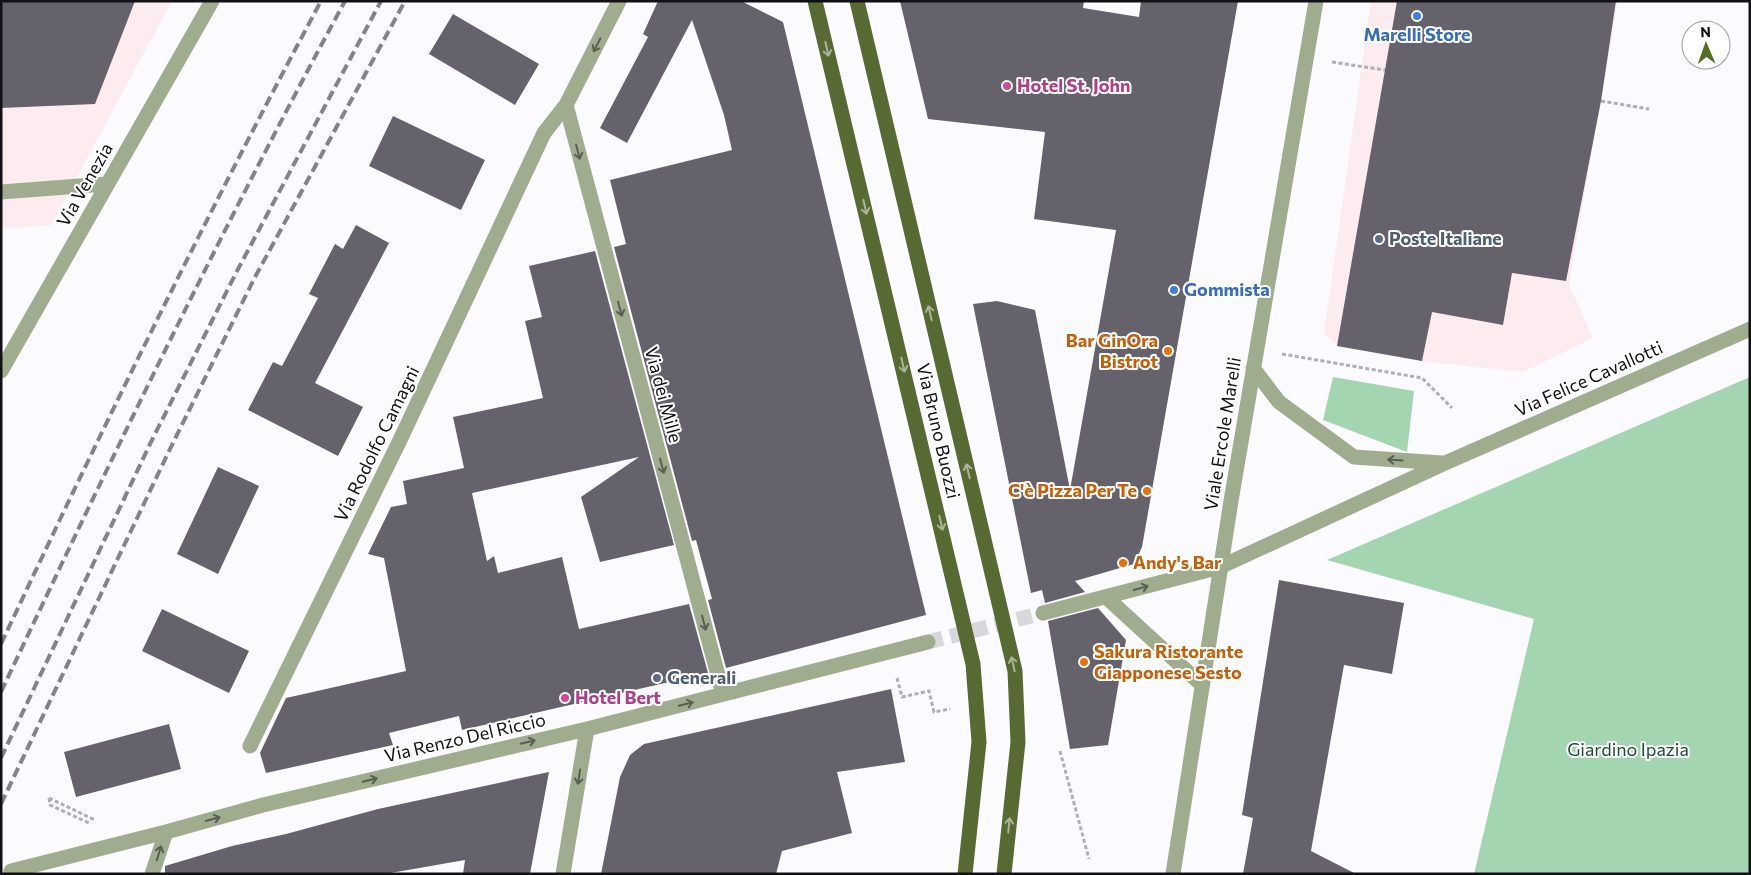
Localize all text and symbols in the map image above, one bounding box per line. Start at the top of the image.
marker: Marelli Store [1411,10,1423,22]
north arrow [1681,20,1731,70]
place label: Marelli Store [1363,23,1471,45]
text: N [1700,23,1711,40]
one-way arrow [592,37,602,52]
one-way arrow [823,40,832,56]
place label: Hotel St. John [1017,74,1130,96]
marker: Hotel St. John [1001,80,1013,92]
street label: Via Venezia [51,139,117,230]
one-way arrow [574,144,584,160]
one-way arrow [861,198,870,214]
place label: Poste Italiane [1389,227,1502,249]
marker: Poste Italiane [1373,233,1385,245]
place label: Gommista [1184,278,1270,300]
marker: Gommista [1168,284,1180,296]
one-way arrow [616,301,626,317]
one-way arrow [925,306,935,322]
place label: Bar GinOra Bistrot [1066,329,1158,372]
street label: Via Felice Cavallotti [1511,336,1666,421]
street label: Via dei Mille [641,344,687,445]
marker: Bar GinOra Bistrot [1162,345,1174,357]
street label: Viale Ercole Marelli [1199,355,1245,512]
one-way arrow [899,356,908,372]
street label: Via Bruno Buozzi [913,361,965,501]
street label: Via Rodolfo Camagni [329,362,423,525]
one-way arrow [1387,455,1403,465]
one-way arrow [658,458,667,474]
one-way arrow [963,464,972,480]
place label: C'è Pizza Per Te [1008,479,1137,501]
marker: C'è Pizza Per Te [1141,485,1153,497]
one-way arrow [937,514,946,530]
place label: Andy's Bar [1133,551,1222,573]
marker: Andy's Bar [1117,557,1129,569]
one-way arrow [1133,583,1149,592]
one-way arrow [700,615,709,631]
place label: Sakura Ristorante Giapponese Sesto [1094,640,1243,683]
one-way arrow [1008,656,1017,672]
marker: Sakura Ristorante Giapponese Sesto [1078,656,1090,668]
place label: Generali [667,666,736,688]
marker: Generali [651,672,663,684]
place label: Hotel Bert [575,686,661,708]
marker: Hotel Bert [559,692,571,704]
one-way arrow [678,699,694,708]
street label: Via Renzo Del Riccio [382,708,548,766]
one-way arrow [520,737,536,746]
park label: Giardino Ipazia [1567,738,1689,760]
one-way arrow [573,768,583,784]
one-way arrow [362,775,378,784]
one-way arrow [204,814,220,824]
one-way arrow [1004,818,1014,834]
one-way arrow [155,846,165,862]

